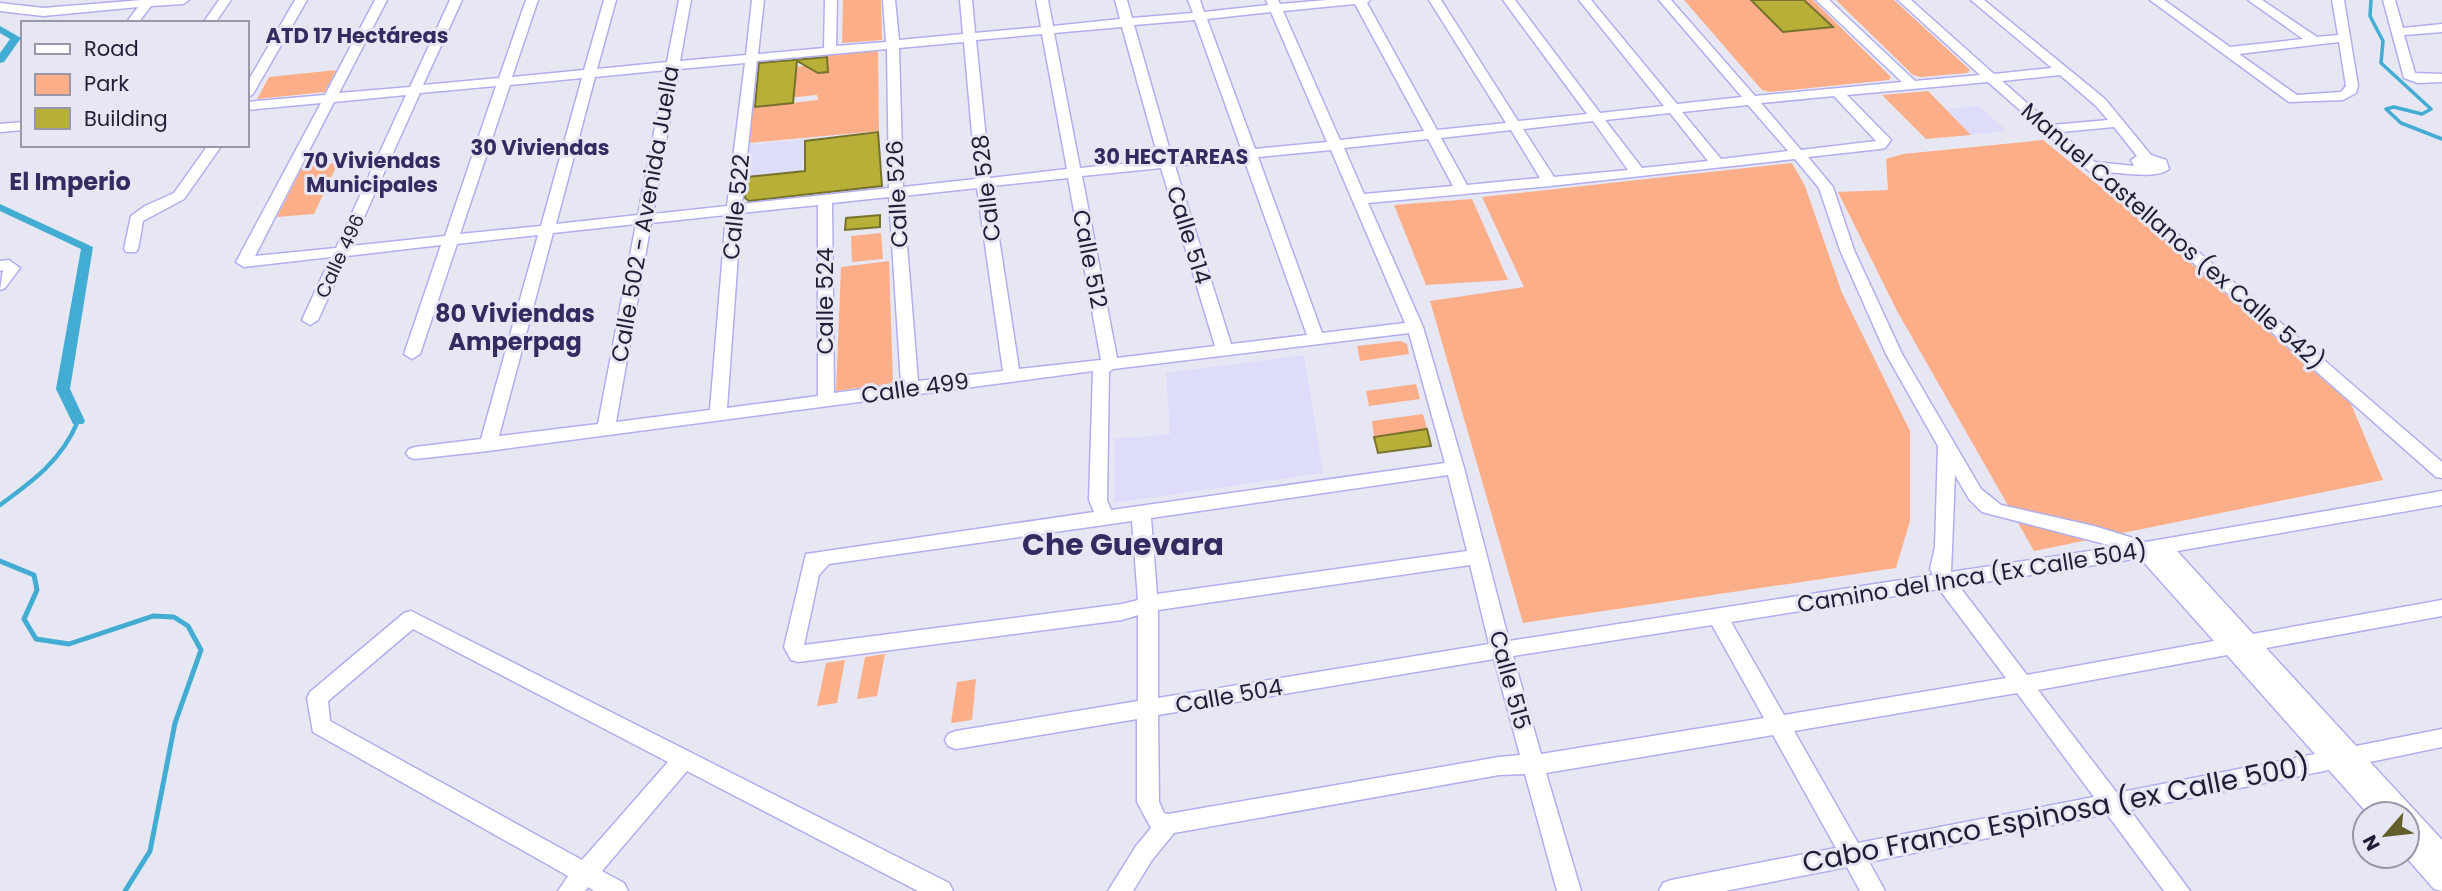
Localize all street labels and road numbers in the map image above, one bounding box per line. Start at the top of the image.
street label: Calle 502 - Avenida Juella [603,63,687,365]
street label: Manuel Castellanos (ex Calle 542) [2014,95,2332,377]
street label: Calle 528 [964,133,1008,243]
street label: Calle 526 [878,140,916,248]
street label: Calle 522 [715,153,757,261]
street label: Calle 514 [1159,182,1219,288]
street label: Calle 512 [1065,207,1115,311]
street label: Calle 496 [309,210,371,302]
street label: Calle 524 [809,247,841,355]
street label: Calle 499 [859,365,971,411]
street label: Camino del Inca (Ex Calle 504) [1795,534,2149,620]
street label: Calle 515 [1481,627,1539,733]
street label: Calle 504 [1173,671,1285,721]
street label: Cabo Franco Espinosa (ex Calle 500) [1799,746,2313,882]

